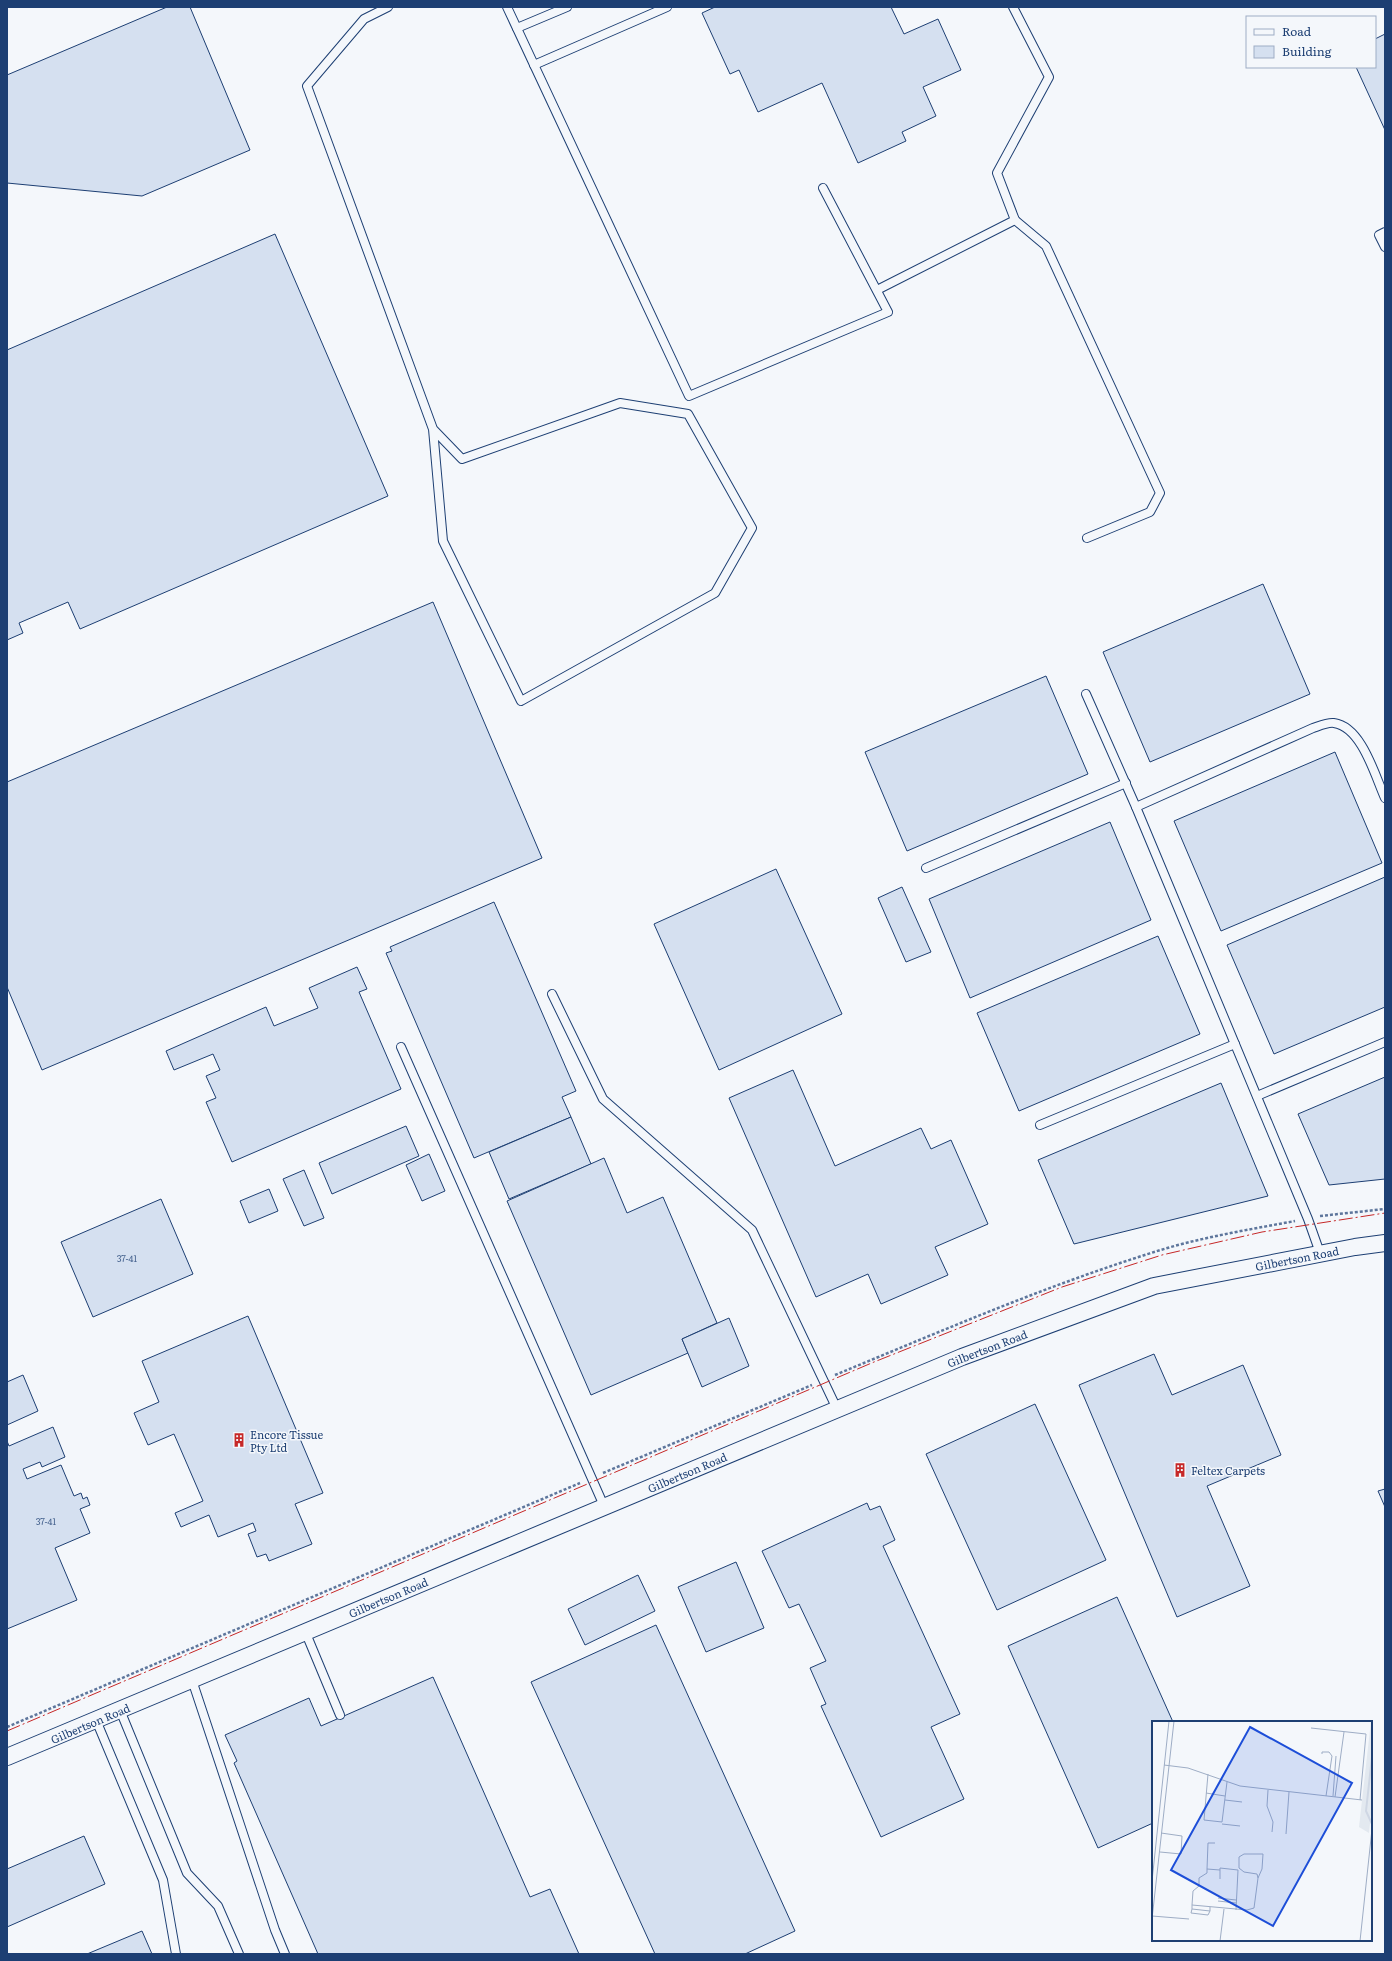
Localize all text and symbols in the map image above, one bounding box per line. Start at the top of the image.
legend [1246,16,1376,68]
text: Road [1282,22,1312,40]
text: Building [1282,42,1332,60]
street label: Gilbertson Road [1254,1242,1340,1274]
house number: 37-41 [117,1251,138,1265]
street label: Gilbertson Road [945,1325,1030,1371]
place label: Encore Tissue Pty Ltd [250,1426,324,1455]
building icon: Encore Tissue Pty Ltd [231,1432,247,1448]
street label: Gilbertson Road [645,1448,729,1496]
building icon: Feltex Carpets [1172,1462,1188,1478]
place label: Feltex Carpets [1191,1462,1265,1478]
house number: 37-41 [36,1514,57,1528]
street label: Gilbertson Road [346,1573,430,1621]
street label: Gilbertson Road [48,1699,132,1747]
inset map [1152,1721,1372,1941]

